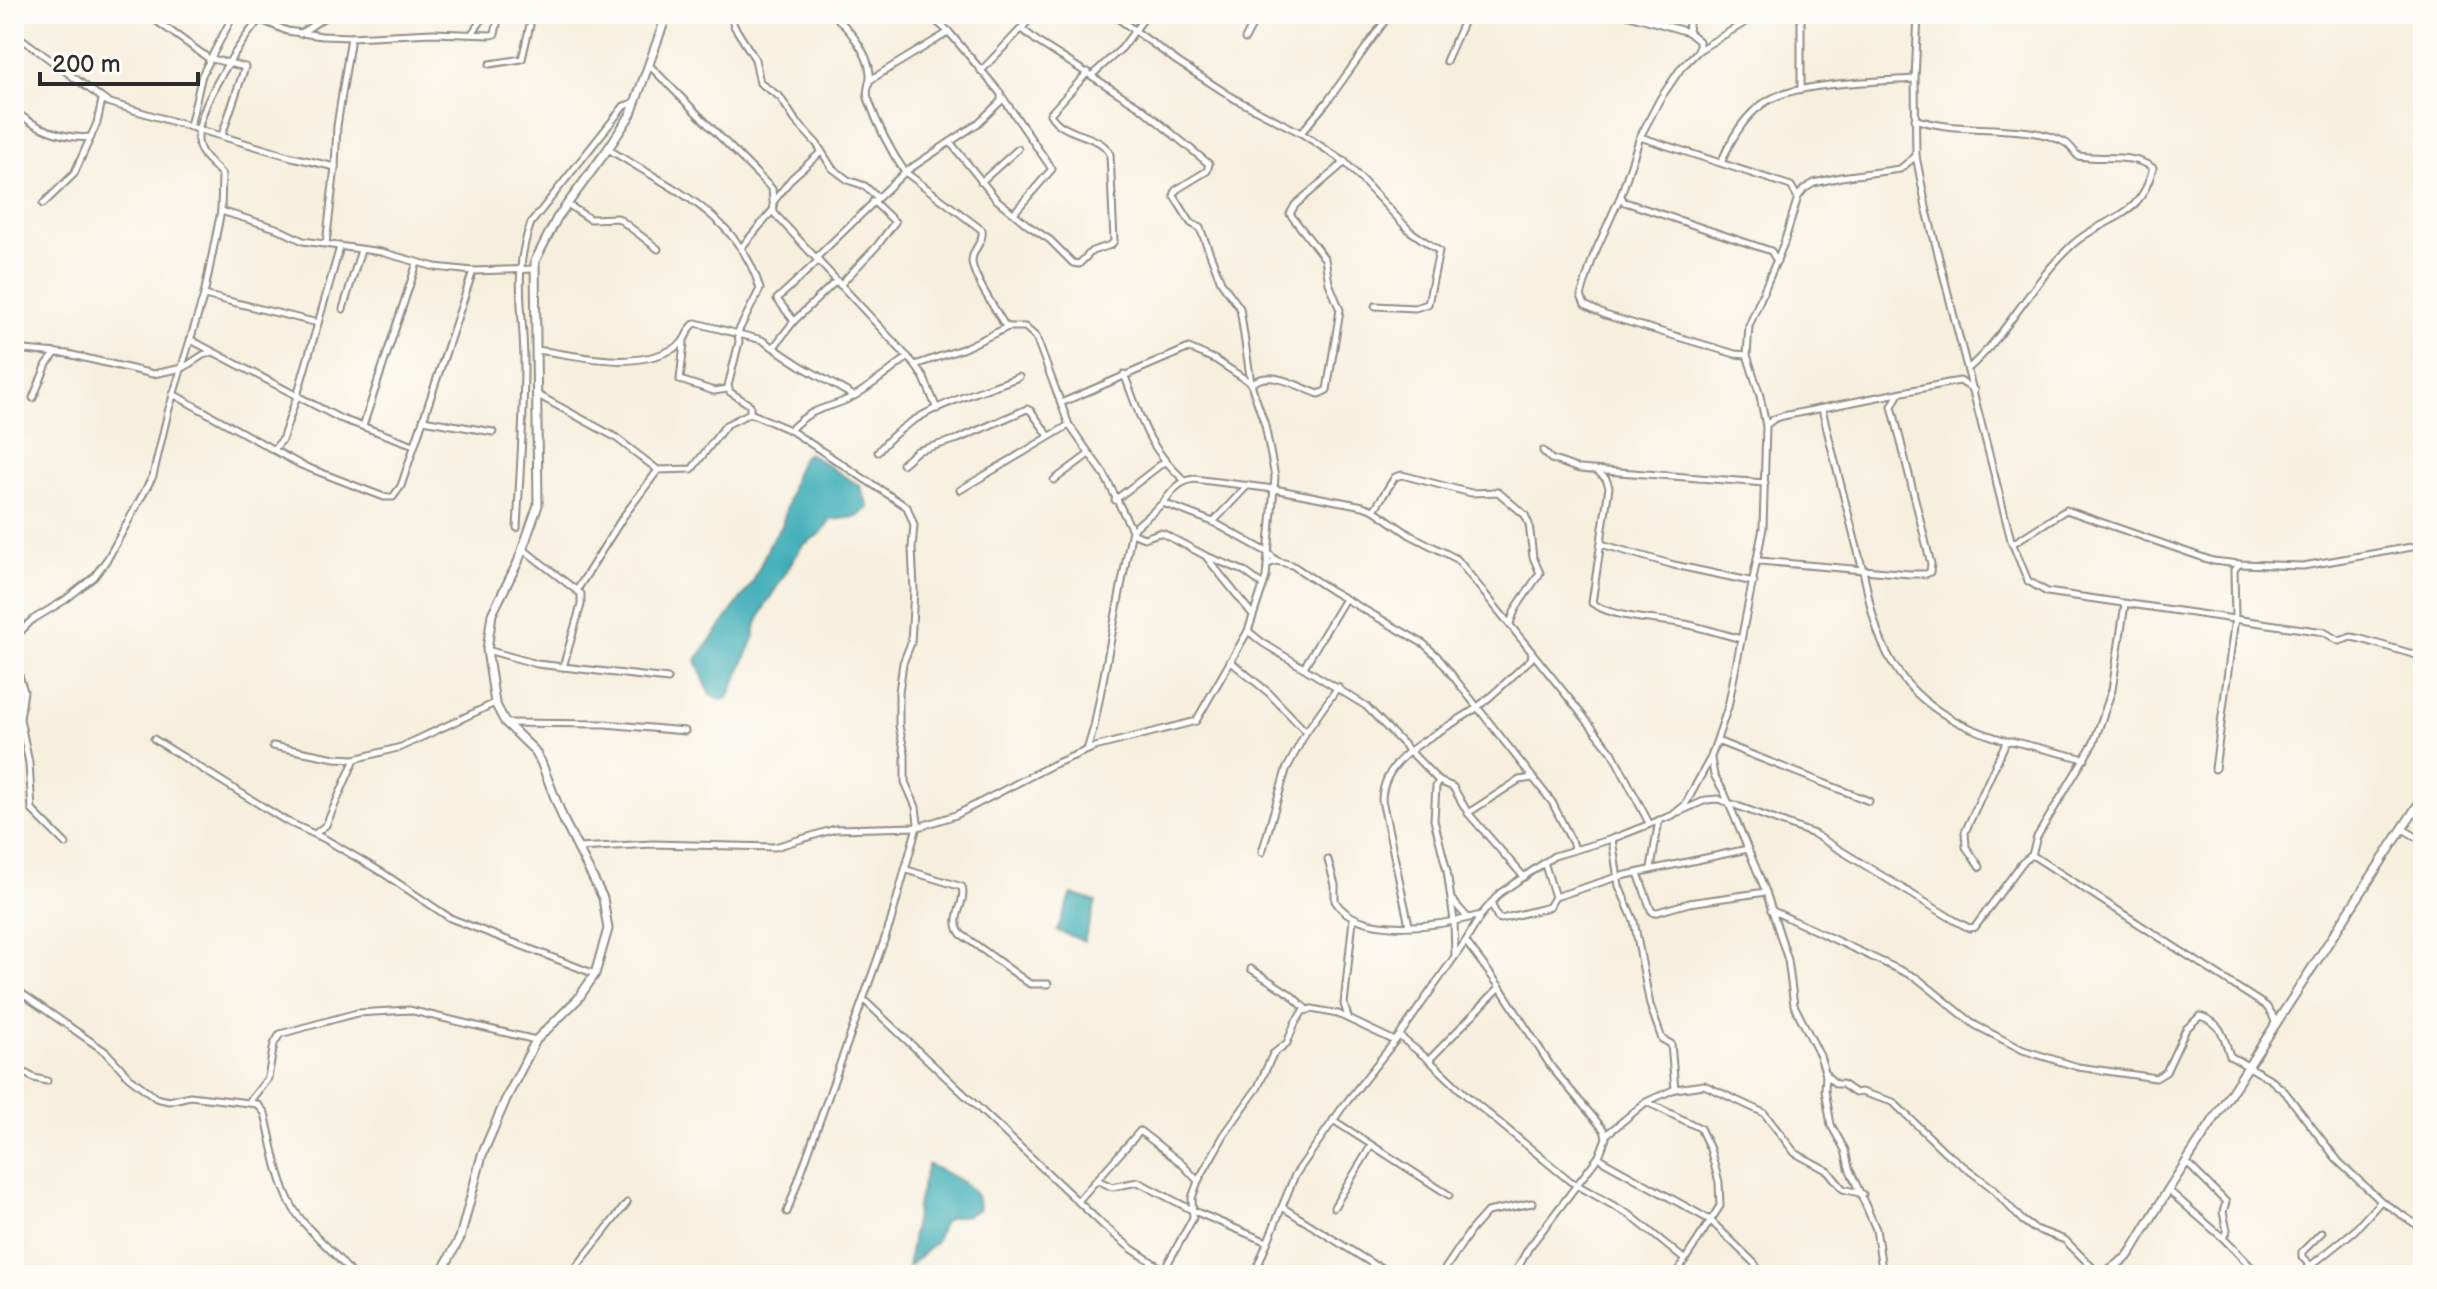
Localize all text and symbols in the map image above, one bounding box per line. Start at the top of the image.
scale bar [40,36,198,86]
text: 200 m [52,50,121,79]

